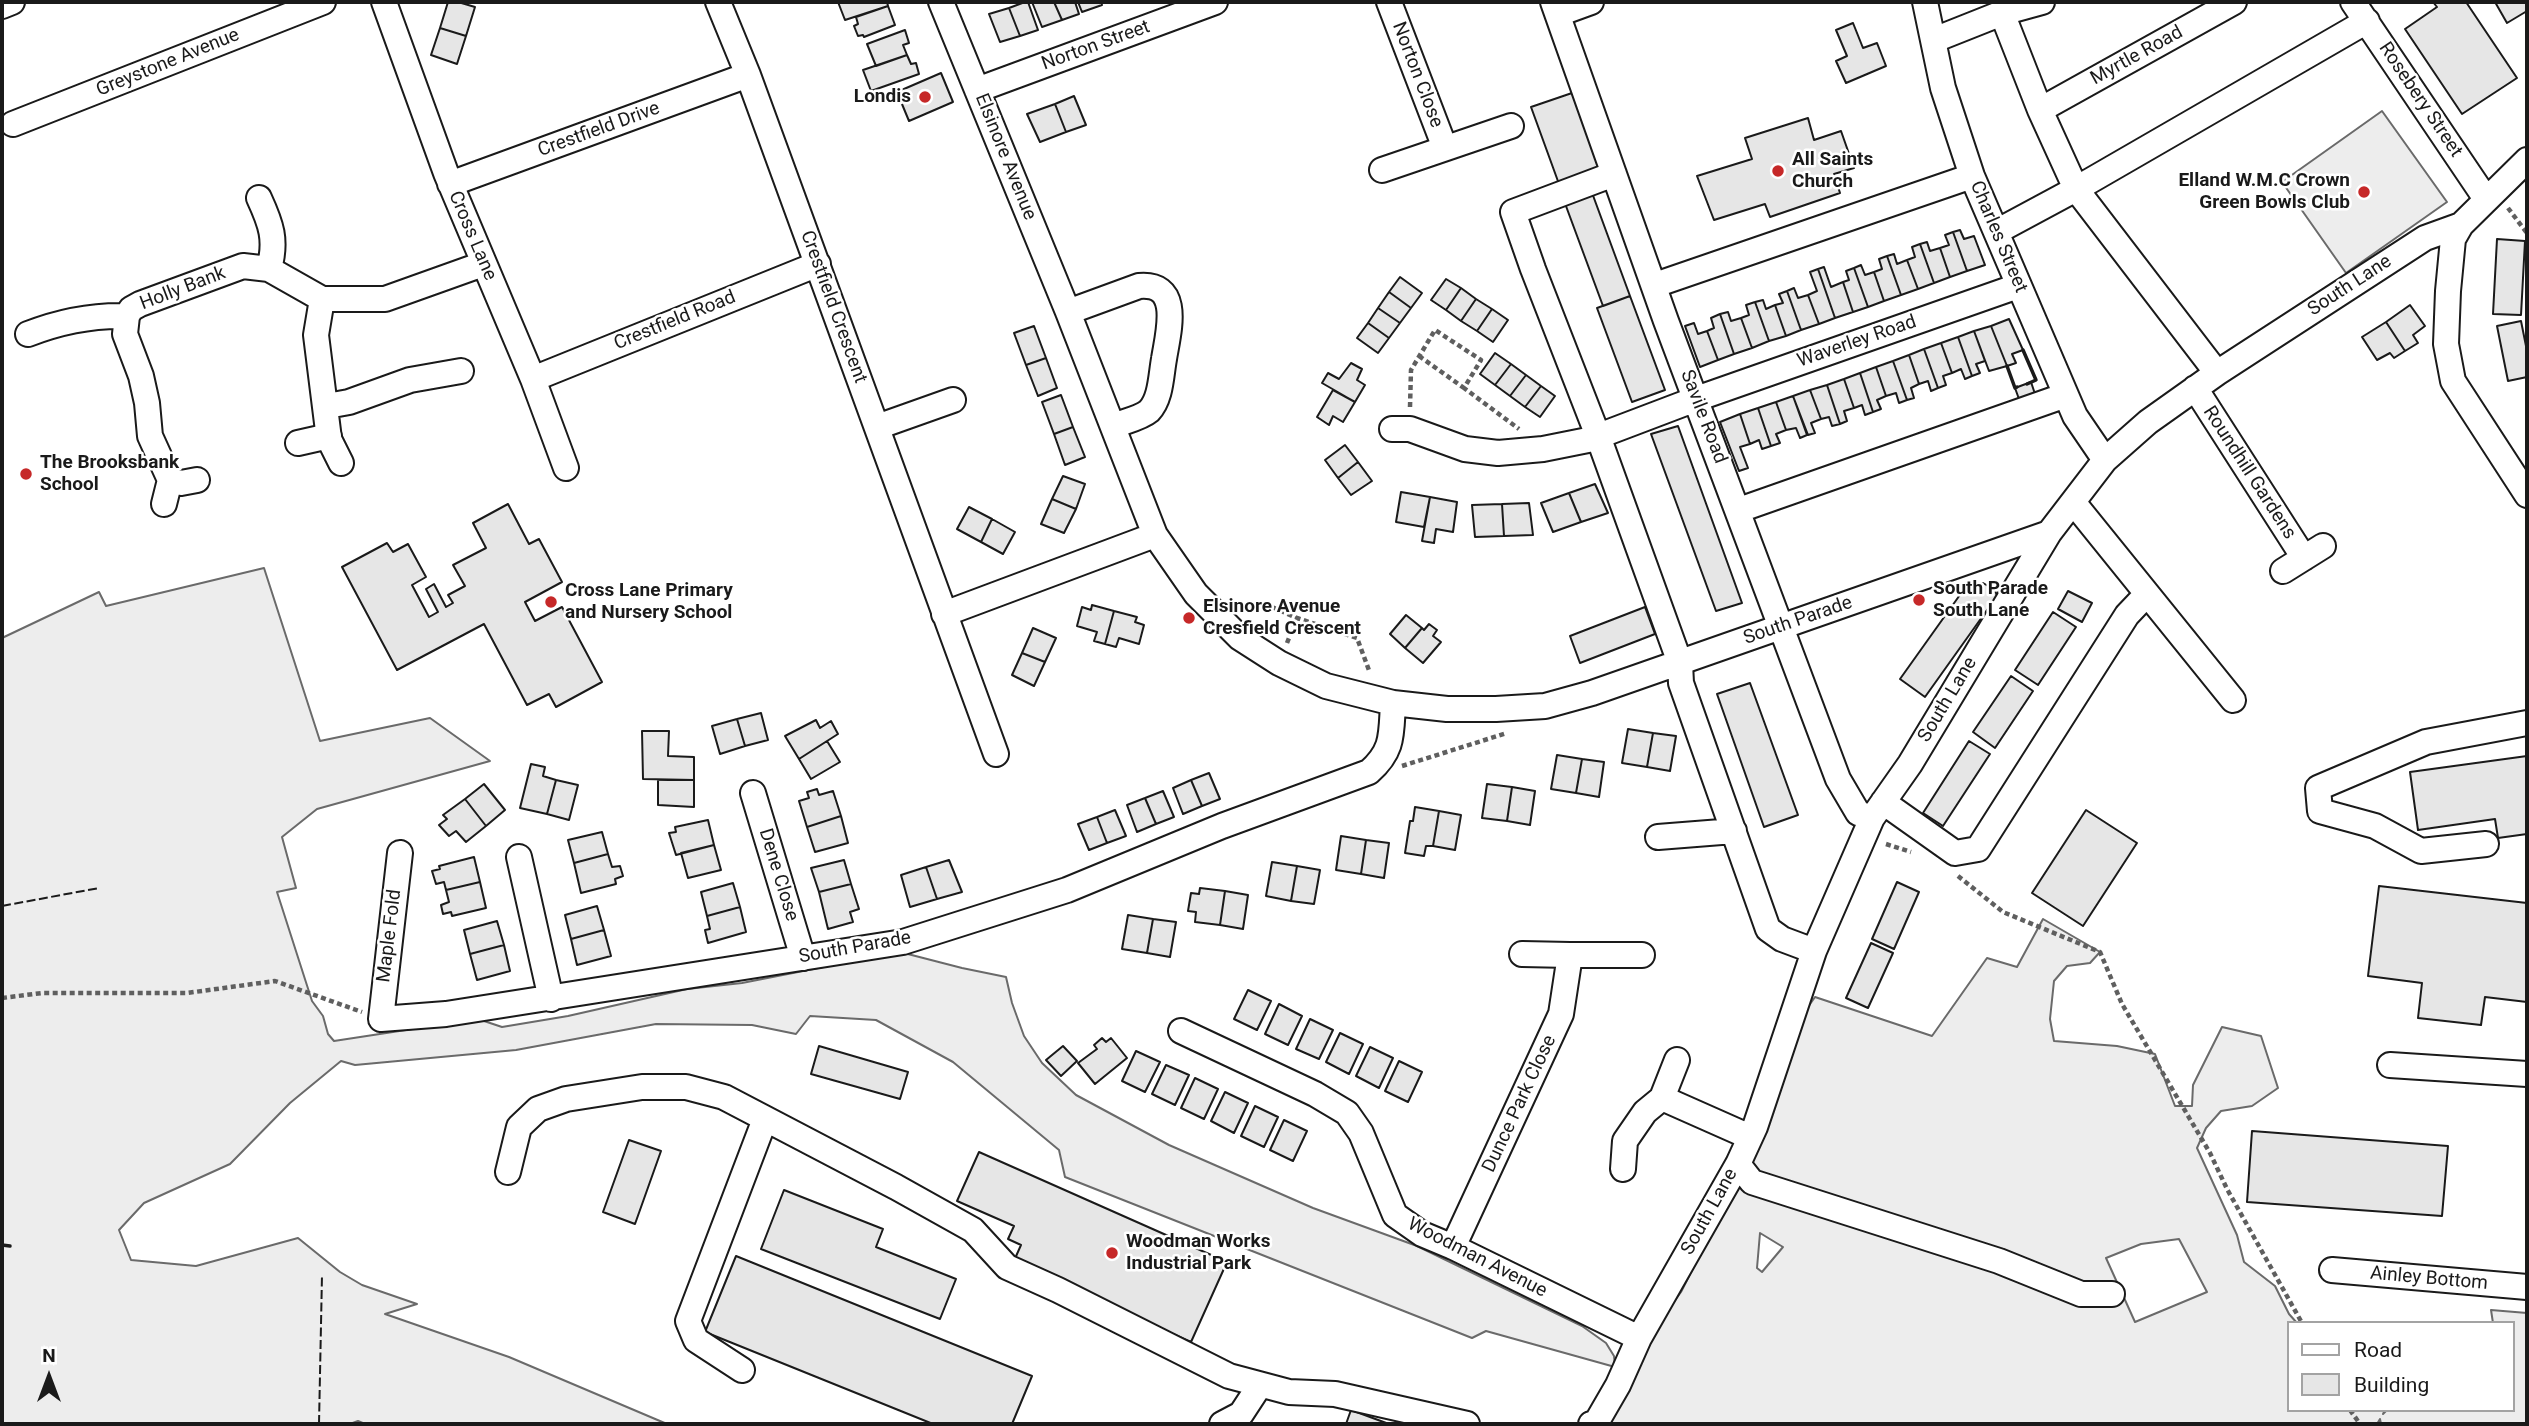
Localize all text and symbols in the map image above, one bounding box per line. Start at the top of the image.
street label: Norton Street [1039,16,1153,76]
street label: Norton Close [1386,19,1448,131]
street label: Myrtle Road [2087,21,2187,91]
street label: Greystone Avenue [93,24,243,102]
street label: Rosebery Street [2373,38,2467,162]
place label: Londis [854,86,911,108]
marker: Londis [917,89,933,105]
street label: Elsinore Avenue [969,90,1041,224]
street label: Crestfield Drive [535,97,663,163]
place label: All Saints Church [1792,149,1873,193]
marker: All Saints Church [1770,163,1786,179]
place label: Elland W.M.C Crown Green Bowls Club [2178,170,2350,214]
street label: Charles Street [1964,178,2032,296]
marker: Elland W.M.C Crown Green Bowls Club [2356,184,2372,200]
street label: Cross Lane [443,188,501,284]
street label: Crestfield Crescent [795,228,871,386]
street label: South Lane [2304,251,2396,321]
street label: Holly Bank [137,262,229,316]
street label: Crestfield Road [611,286,739,356]
street label: Waverley Road [1795,311,1919,373]
street label: Savile Road [1675,367,1731,467]
street label: Roundhill Gardens [2198,402,2300,544]
place label: The Brooksbank School [40,452,179,496]
marker: The Brooksbank School [18,466,34,482]
place label: South Parade South Lane [1933,578,2048,622]
place label: Cross Lane Primary and Nursery School [565,580,733,624]
street label: South Parade [1741,592,1855,650]
marker: South Parade South Lane [1911,592,1927,608]
marker: Cross Lane Primary and Nursery School [543,594,559,610]
place label: Elsinore Avenue Cresfield Crescent [1203,596,1361,640]
marker: Elsinore Avenue Cresfield Crescent [1181,610,1197,626]
street label: South Lane [1914,653,1982,747]
street label: Dene Close [753,826,803,924]
street label: Maple Fold [373,888,407,984]
street label: South Parade [797,927,913,969]
street label: Dunce Park Close [1478,1032,1562,1176]
street label: South Lane [1677,1165,1743,1259]
street label: Woodman Avenue [1404,1213,1550,1303]
place label: Woodman Works Industrial Park [1126,1231,1270,1275]
marker: Woodman Works Industrial Park [1104,1245,1120,1261]
street label: Ainley Bottom [2369,1262,2489,1296]
legend [2288,1321,2515,1412]
text: Road [2354,1338,2402,1362]
north arrow [14,1342,84,1412]
text: N [42,1344,56,1367]
text: Building [2354,1373,2429,1397]

